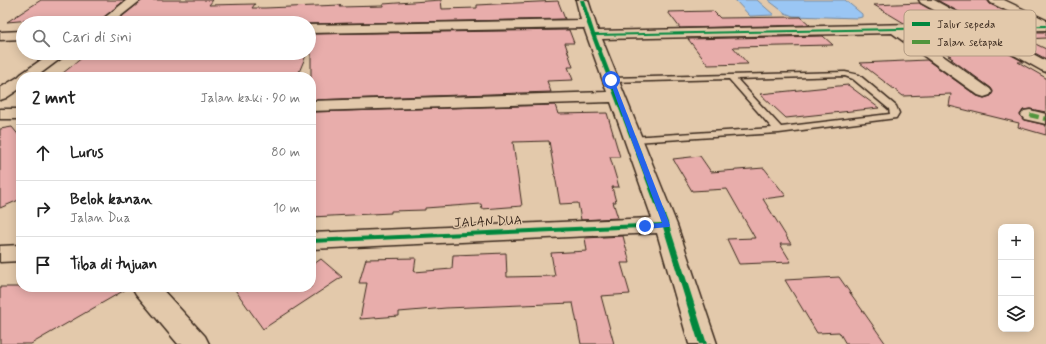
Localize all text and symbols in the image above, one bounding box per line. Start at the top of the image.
legend [904,10,1036,56]
search box [16,16,316,60]
text: Jalur sepeda [937,18,995,32]
icon: search [30,27,52,49]
text: Cari di sini [62,28,132,48]
text: Jalan setapak [937,36,1003,50]
route start [602,71,620,89]
text: 2 mnt [32,87,76,109]
text: Jalan kaki · 90 m [200,90,300,107]
icon: ahead [32,142,54,164]
text: Lurus [70,143,103,163]
text: 80 m [271,144,300,161]
text: Belok kanan [70,190,153,210]
icon: right [32,198,54,220]
text: 10 m [273,200,300,217]
text: Jalan Dua [70,210,130,227]
street label: JALAN DUA [454,212,522,232]
route end [636,217,654,235]
map controls [998,224,1034,332]
button: + [998,224,1034,260]
icon: arrive [32,254,54,276]
text: Tiba di tujuan [70,255,157,275]
button: − [998,260,1034,296]
button: layers [998,296,1034,332]

